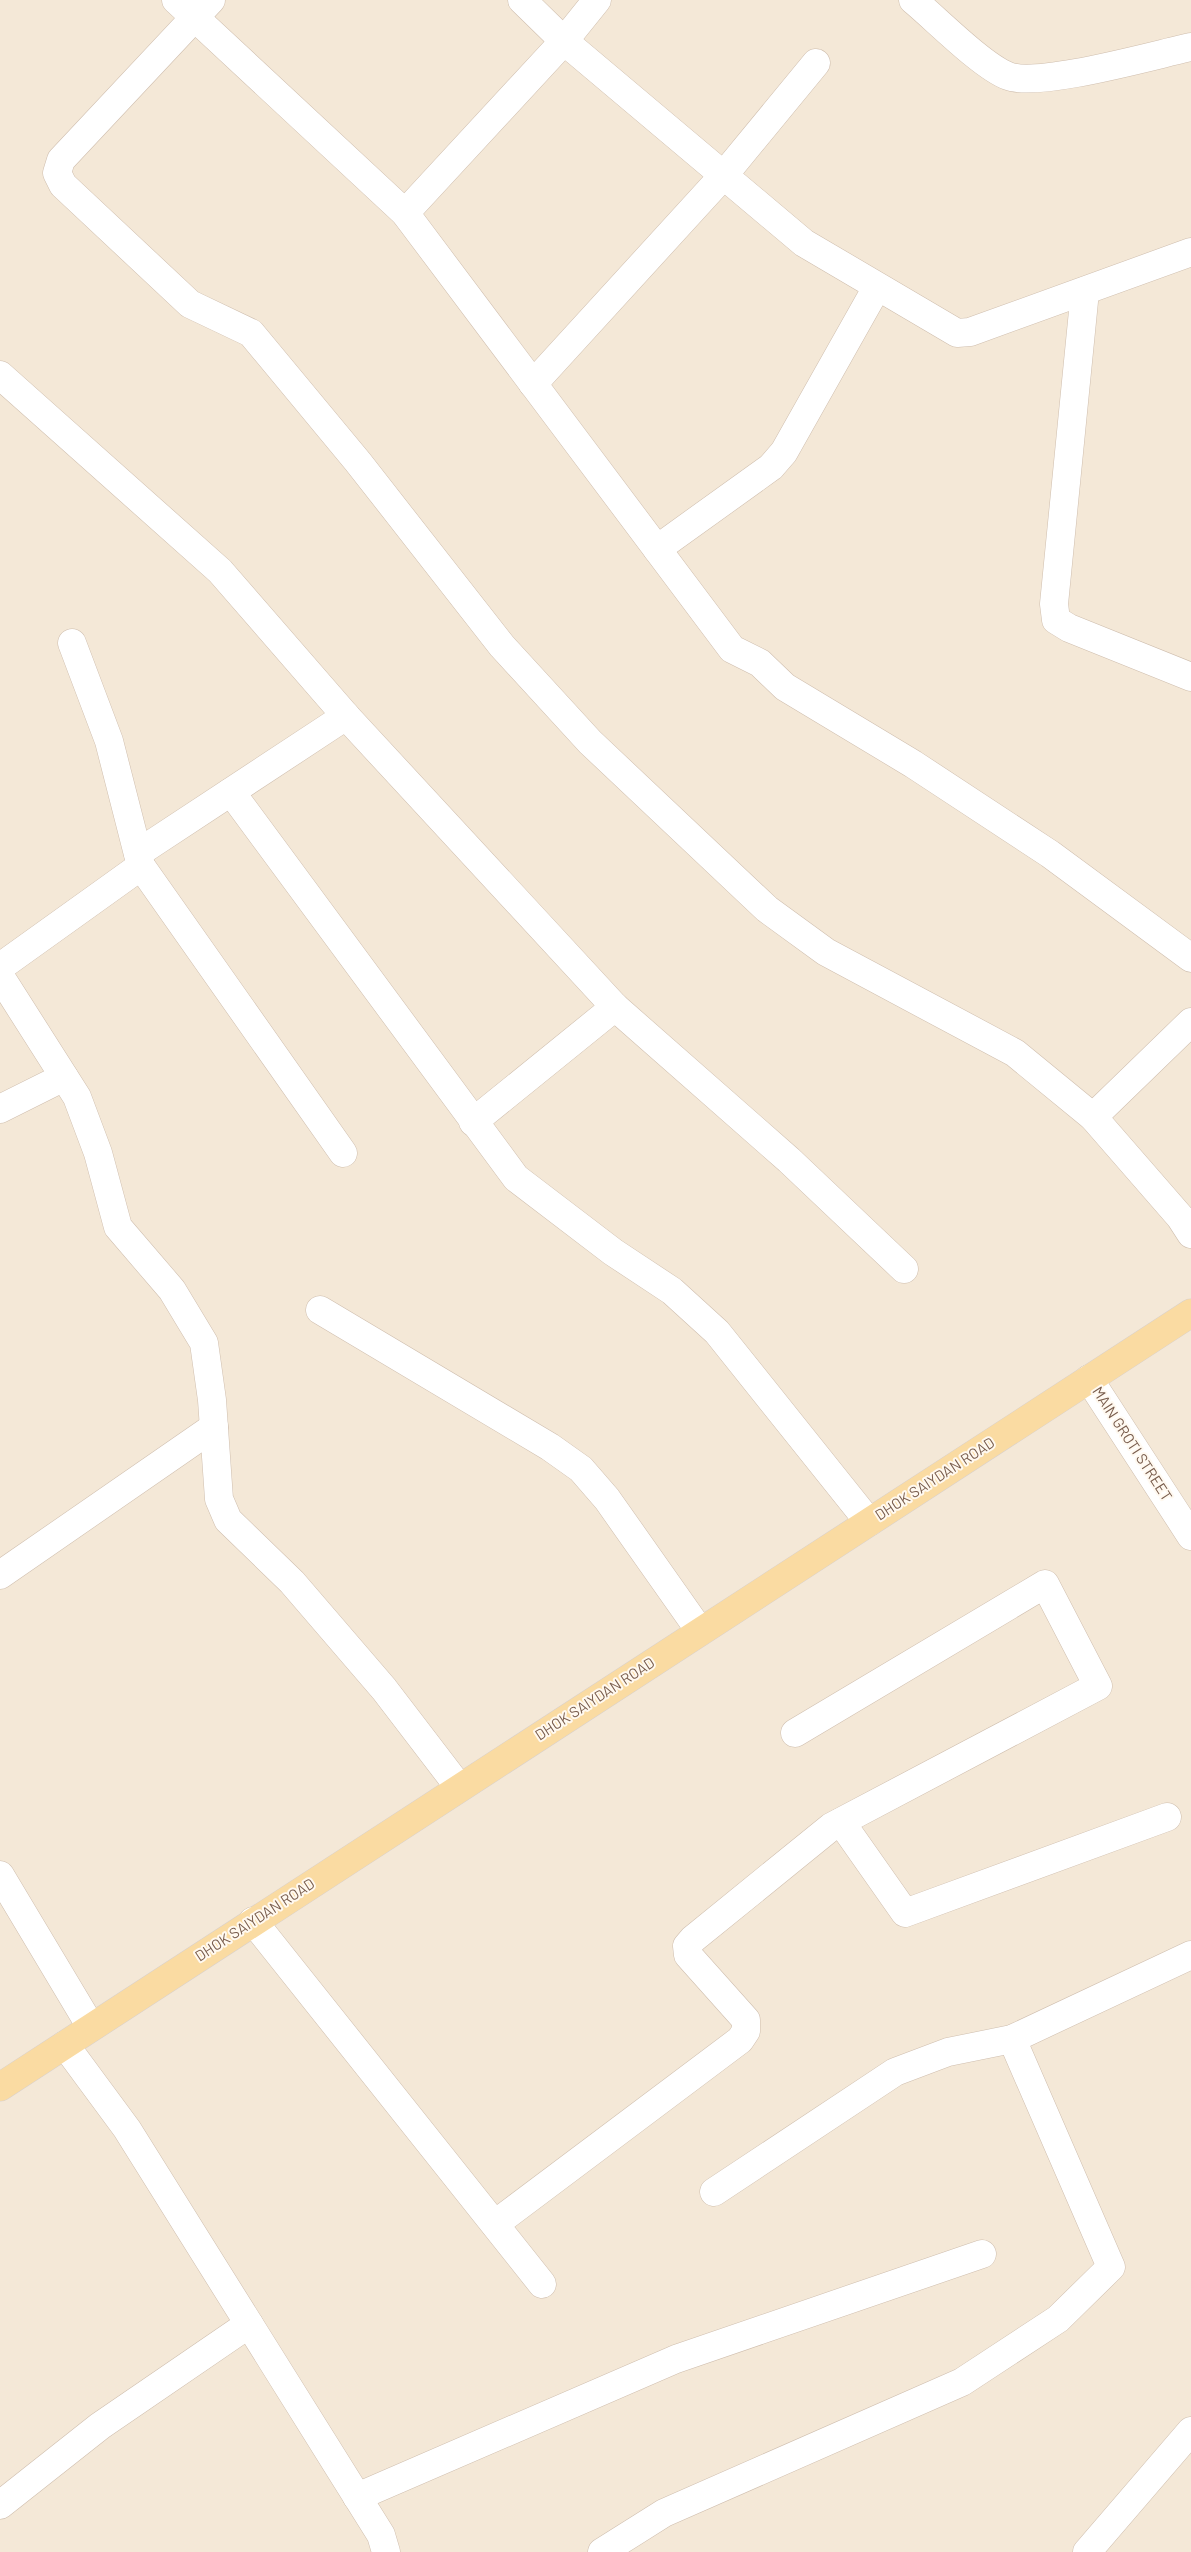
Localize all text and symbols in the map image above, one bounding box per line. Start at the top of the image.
street label: MAIN GROTI STREET [1089,1383,1177,1504]
street label: DHOK SAIYDAN ROAD [871,1433,998,1523]
street label: DHOK SAIYDAN ROAD [531,1653,658,1743]
street label: DHOK SAIYDAN ROAD [191,1874,318,1964]

